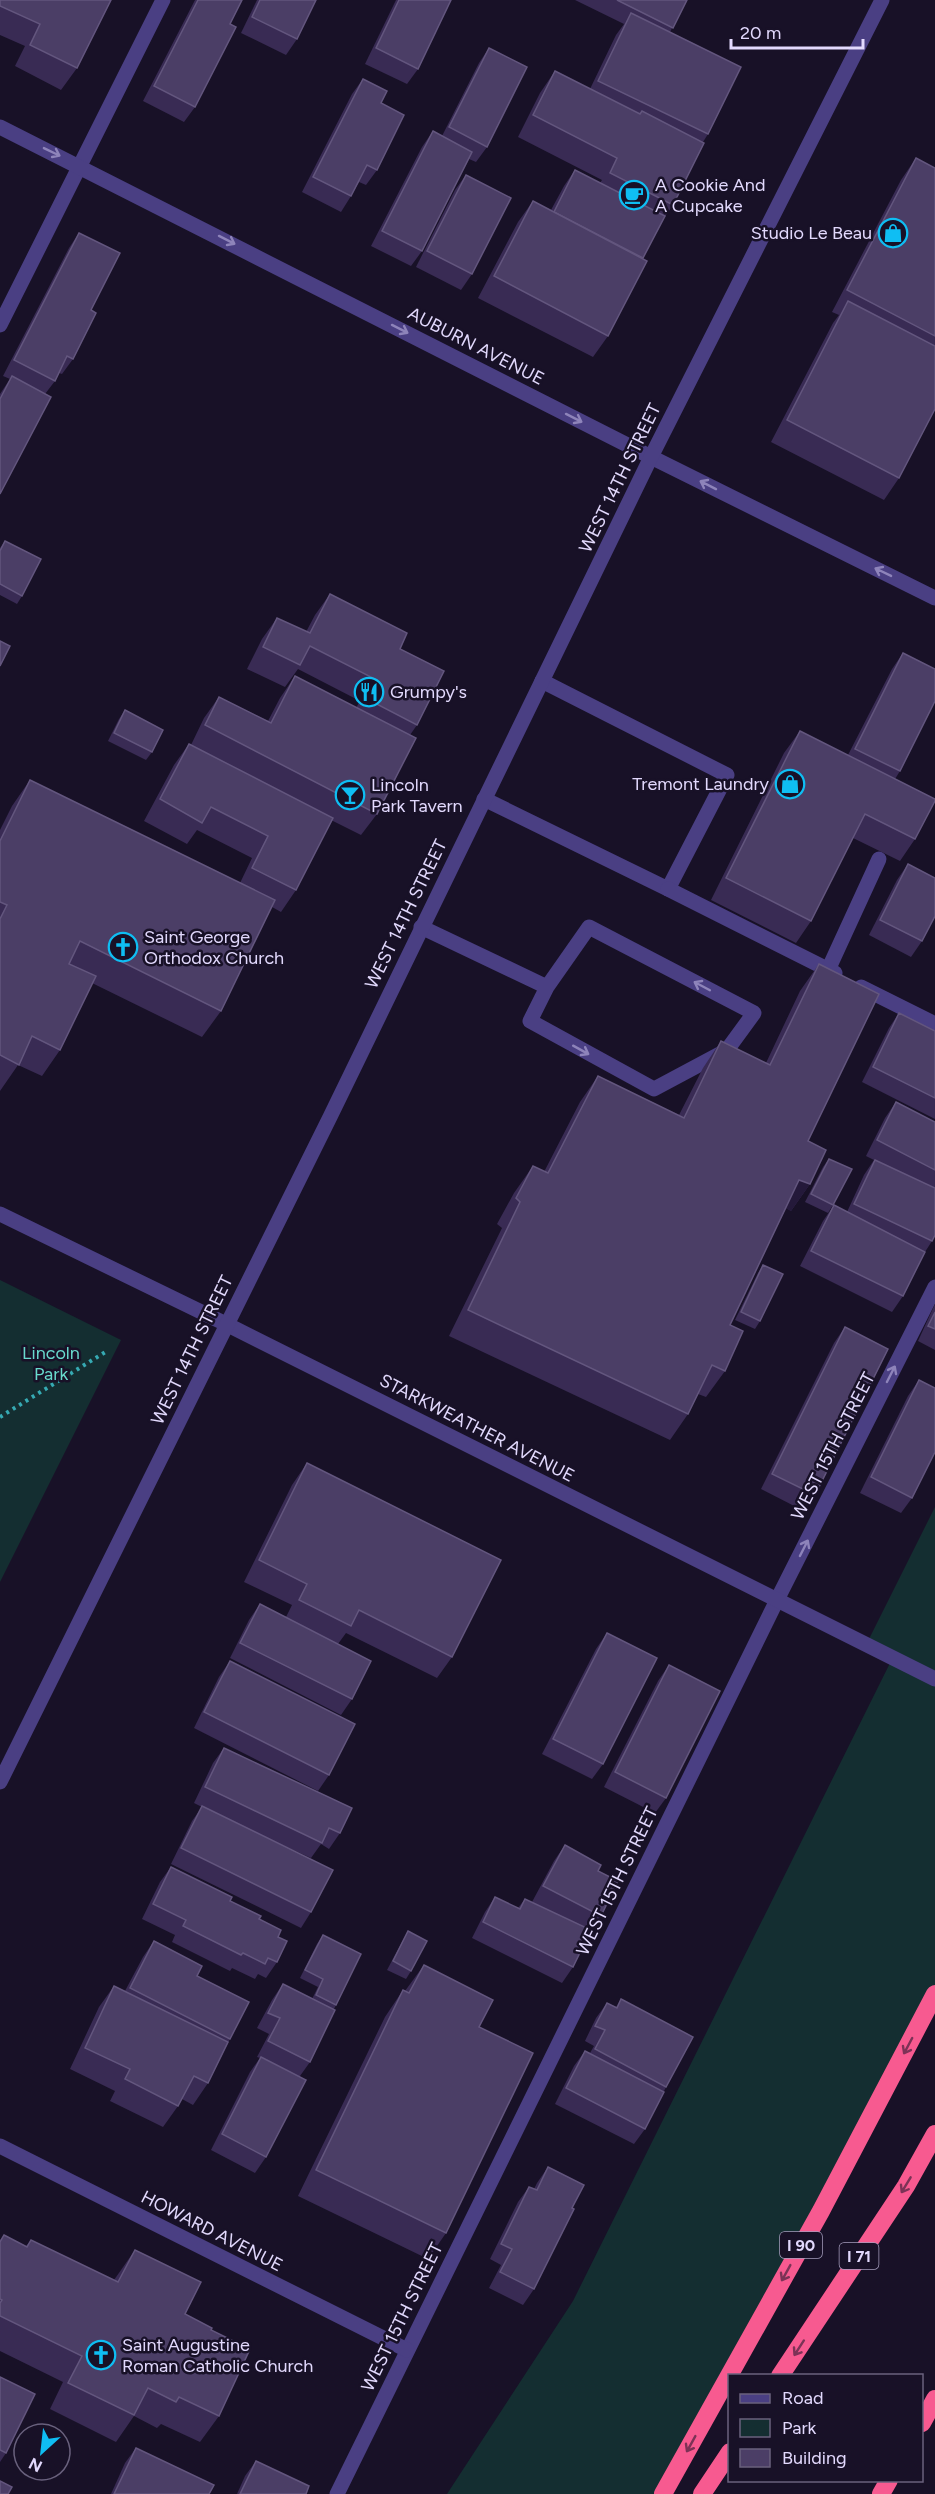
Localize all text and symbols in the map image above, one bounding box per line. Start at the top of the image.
scale bar [731,12,863,50]
text: 20 m [740,22,781,44]
one-way arrow [43,147,61,159]
place label: A Cookie And A Cupcake [655,174,765,217]
cafe icon: A Cookie And A Cupcake [618,179,650,211]
shop icon: Studio Le Beau [877,217,909,249]
place label: Studio Le Beau [751,222,872,244]
one-way arrow [217,235,235,246]
street label: AUBURN AVENUE [404,302,548,390]
one-way arrow [391,323,409,335]
street label: WEST 14TH STREET [574,400,666,556]
one-way arrow [565,412,583,424]
one-way arrow [699,479,717,491]
one-way arrow [874,565,892,577]
restaurant icon: Grumpy's [353,676,385,708]
place label: Grumpy's [390,681,467,703]
shop icon: Tremont Laundry [774,768,806,800]
place label: Tremont Laundry [632,773,770,795]
place label: Lincoln Park Tavern [371,774,463,817]
bar icon: Lincoln Park Tavern [334,779,366,811]
street label: WEST 14TH STREET [360,836,452,992]
place label: Saint George Orthodox Church [144,926,284,969]
church icon: Saint George Orthodox Church [107,931,139,963]
one-way arrow [694,980,712,991]
one-way arrow [572,1044,589,1056]
street label: WEST 14TH STREET [146,1272,238,1428]
park label: Lincoln Park [22,1342,80,1385]
one-way arrow [886,1365,898,1383]
street label: STARKWEATHER AVENUE [376,1369,578,1487]
street label: WEST 15TH STREET [786,1369,880,1523]
one-way arrow [798,1539,810,1557]
street label: WEST 15TH STREET [571,1803,663,1959]
one-way arrow [902,2037,914,2054]
one-way arrow [899,2176,911,2193]
street label: HOWARD AVENUE [137,2186,287,2276]
road number: I 90 [780,2232,822,2258]
street label: WEST 15TH STREET [356,2239,448,2395]
road number: I 71 [840,2243,878,2269]
one-way arrow [780,2264,791,2282]
place label: Saint Augustine Roman Catholic Church [122,2334,313,2377]
church icon: Saint Augustine Roman Catholic Church [85,2339,117,2371]
one-way arrow [792,2339,804,2356]
legend [728,2374,923,2482]
text: Road [782,2387,823,2409]
text: Park [782,2417,817,2439]
north arrow [12,2422,72,2482]
one-way arrow [685,2435,697,2452]
text: Building [782,2447,847,2469]
text: N [26,2454,45,2476]

